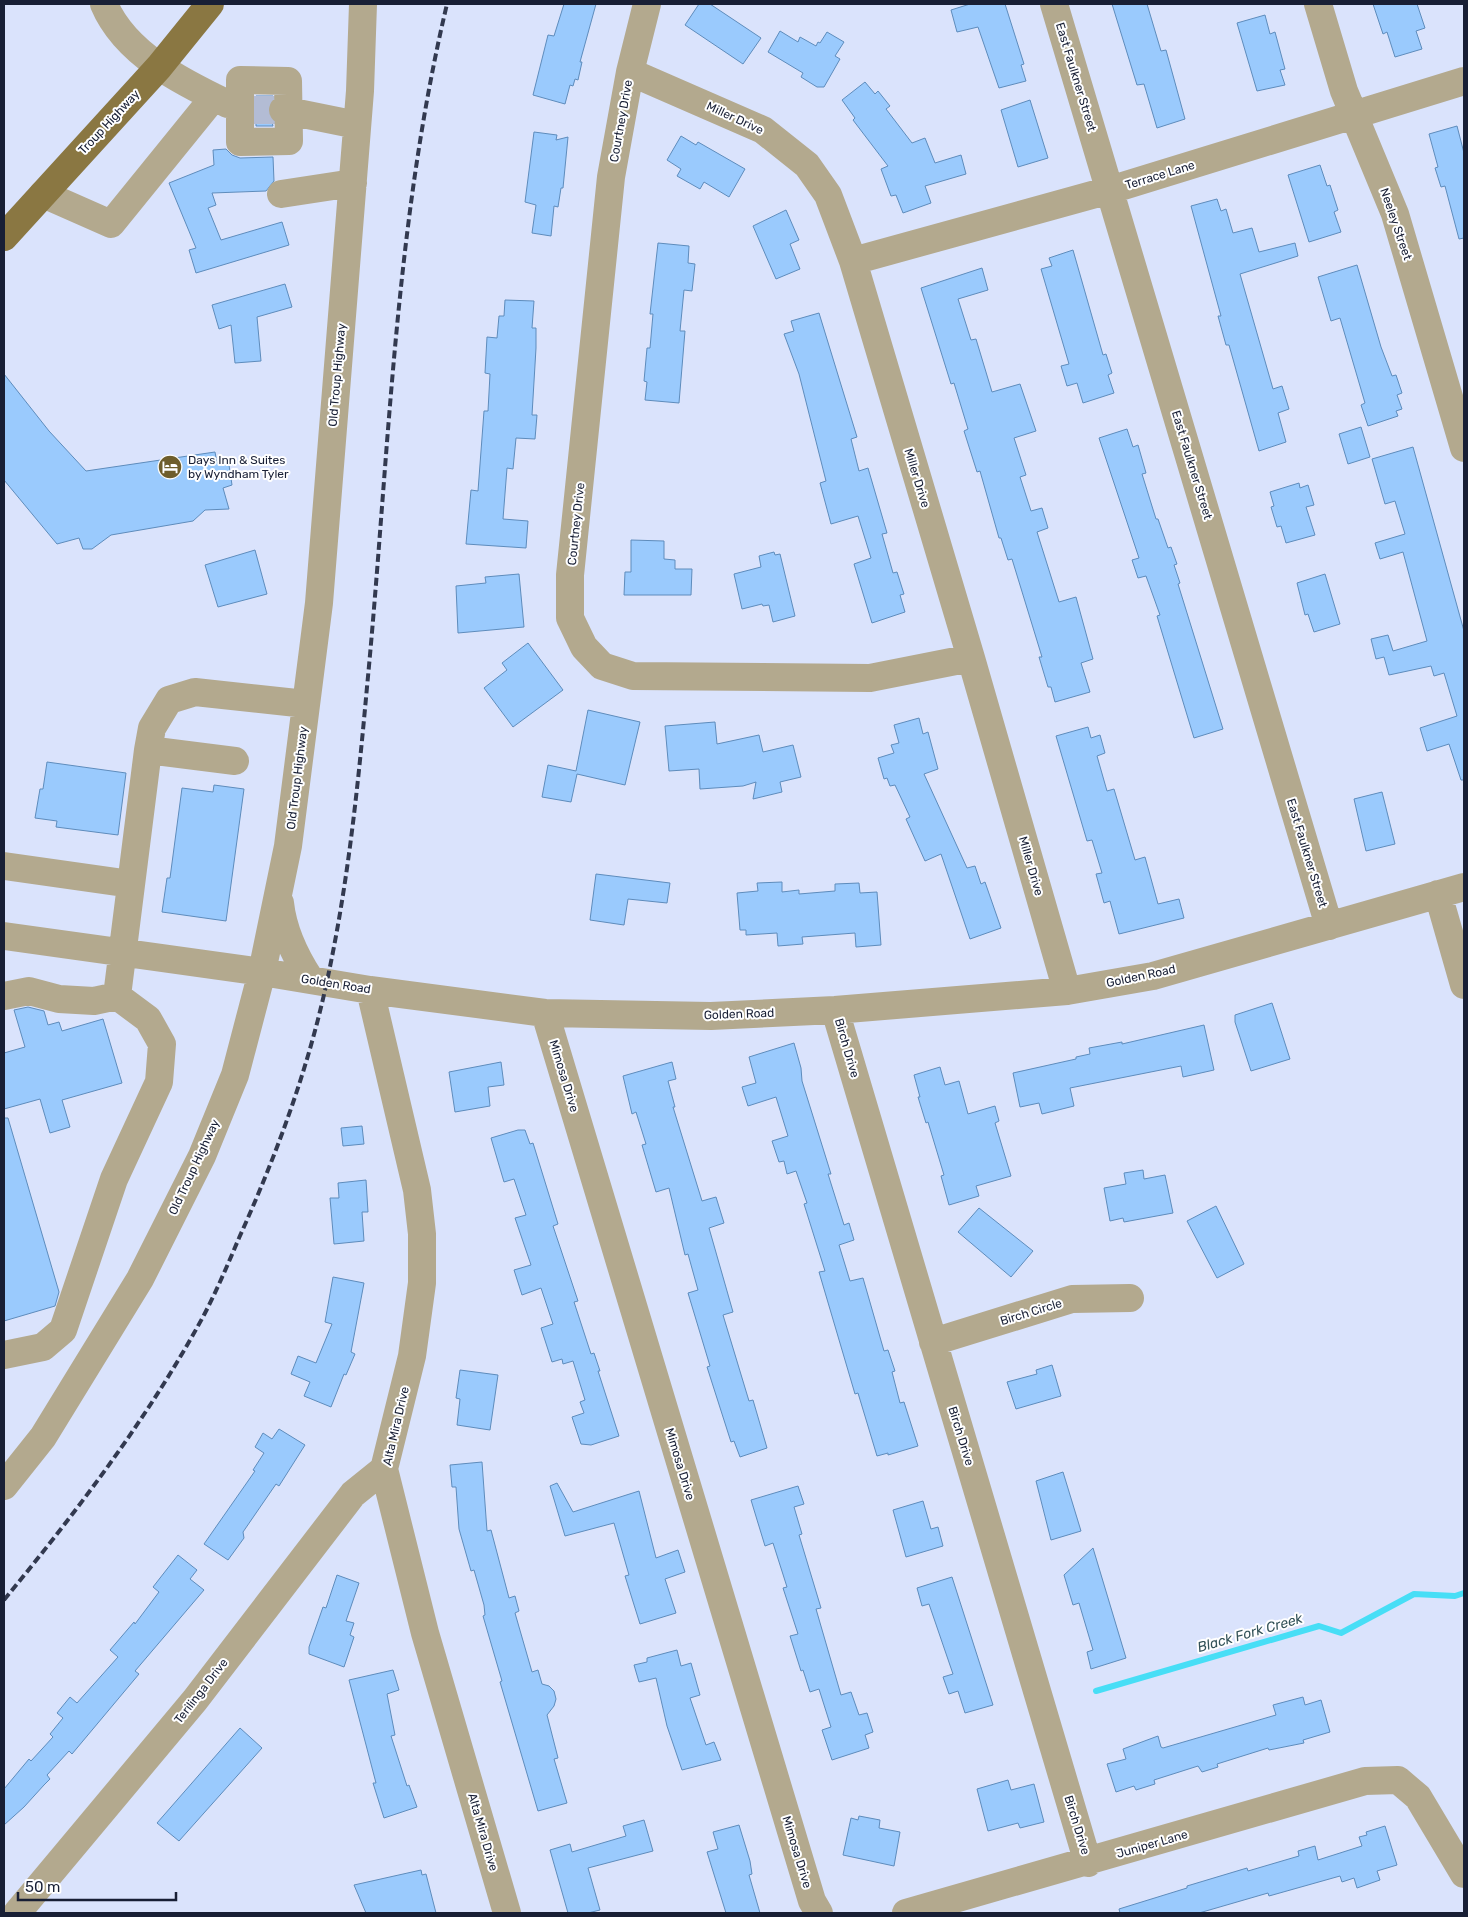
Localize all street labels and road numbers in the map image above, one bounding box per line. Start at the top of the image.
street label: East Faulkner Street [1053,21,1099,133]
street label: Courtney Drive [607,79,635,163]
street label: Troup Highway [76,87,143,157]
street label: Miller Drive [704,99,766,137]
street label: Terrace Lane [1124,158,1197,192]
street label: Neeley Street [1377,186,1415,262]
street label: Old Troup Highway [326,322,349,427]
street label: East Faulkner Street [1169,409,1215,521]
street label: Miller Drive [901,447,933,510]
street label: Courtney Drive [565,482,587,566]
street label: Old Troup Highway [284,725,310,830]
street label: East Faulkner Street [1284,797,1330,909]
street label: Miller Drive [1016,835,1046,898]
street label: Golden Road [1105,962,1177,990]
street label: Golden Road [300,972,372,996]
street label: Golden Road [704,1006,774,1022]
street label: Birch Drive [832,1017,862,1080]
street label: Mimosa Drive [546,1038,582,1114]
street label: Old Troup Highway [166,1117,222,1217]
street label: Birch Circle [998,1296,1064,1328]
street label: Alta Mira Drive [380,1385,412,1467]
street label: Birch Drive [945,1405,977,1468]
street label: Mimosa Drive [662,1426,698,1502]
street label: Terilinga Drive [171,1655,231,1726]
street label: Alta Mira Drive [465,1791,501,1873]
street label: Birch Drive [1061,1794,1093,1857]
street label: Mimosa Drive [779,1814,815,1890]
street label: Juniper Lane [1115,1827,1189,1861]

